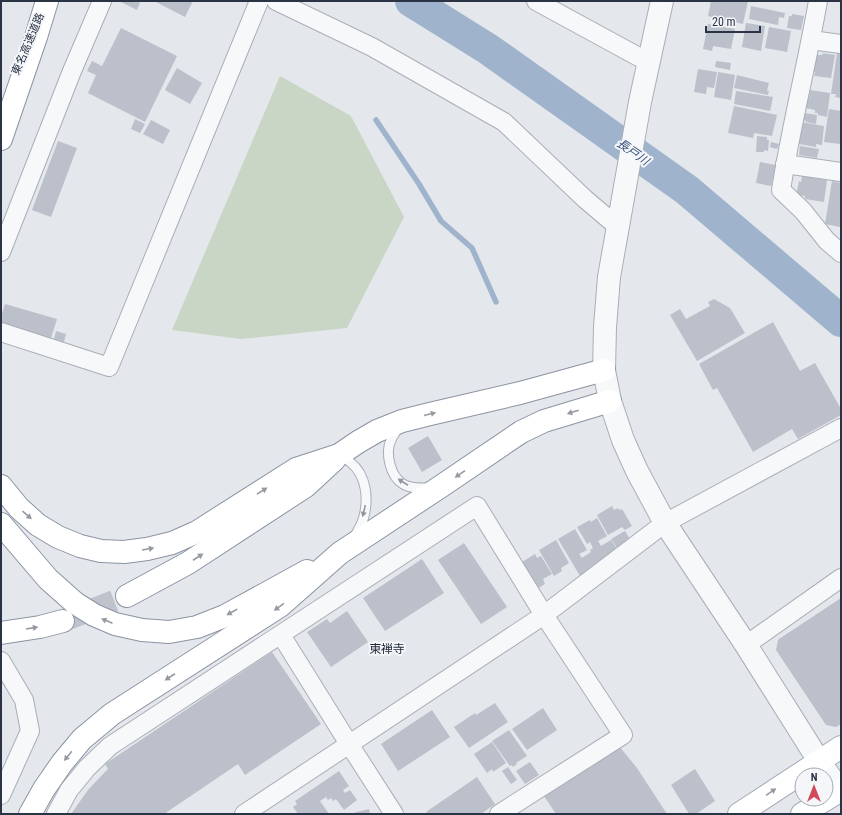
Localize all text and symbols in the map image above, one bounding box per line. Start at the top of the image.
scale bar [706,8,760,34]
street label: 東名高速道路 [9,11,47,77]
text: 20 m [712,15,736,29]
water label: 長戸川 [614,136,653,169]
one-way arrow [567,409,579,415]
one-way arrow [424,410,436,416]
one-way arrow [455,470,465,478]
one-way arrow [397,478,408,486]
one-way arrow [257,487,268,494]
one-way arrow [361,505,367,517]
one-way arrow [22,511,32,520]
one-way arrow [141,546,154,552]
one-way arrow [192,553,203,561]
one-way arrow [274,603,284,611]
one-way arrow [226,609,238,616]
one-way arrow [100,617,112,623]
one-way arrow [26,625,38,631]
district label: 東禅寺 [369,642,405,656]
one-way arrow [165,673,175,681]
one-way arrow [63,751,72,762]
north arrow [794,767,834,807]
text: N [811,771,818,784]
one-way arrow [765,789,777,796]

